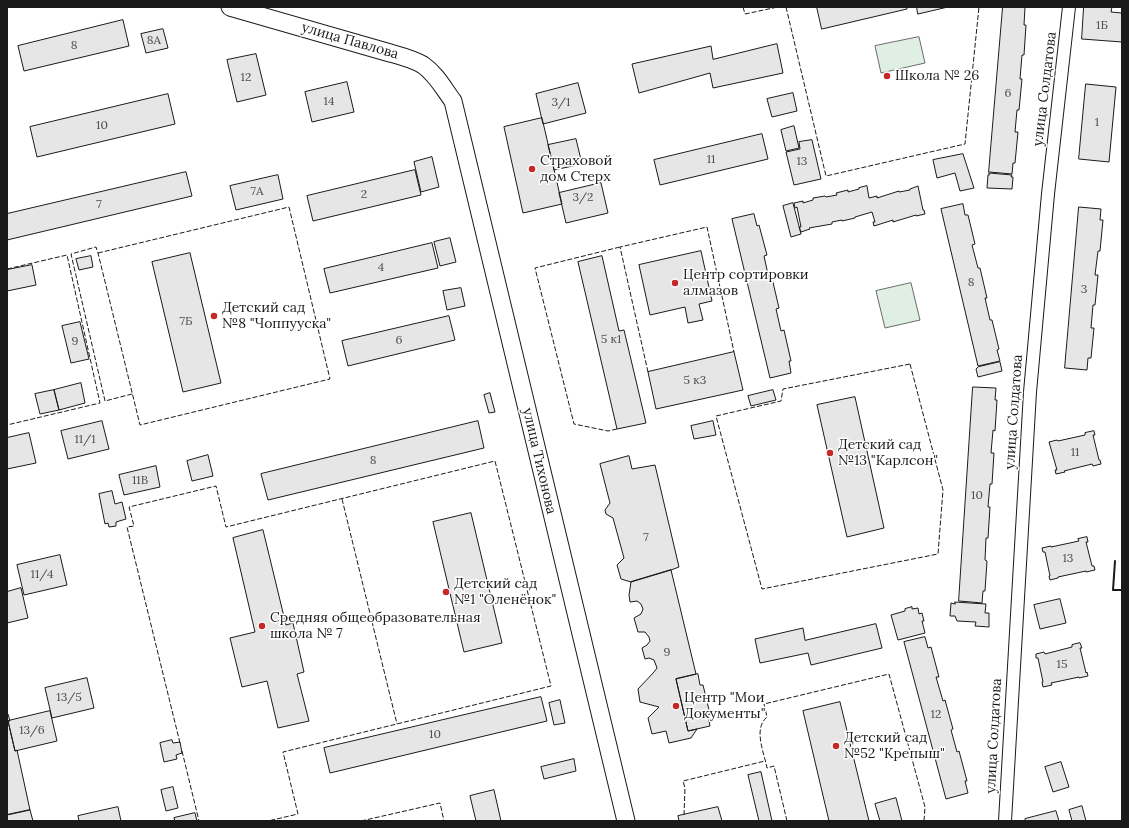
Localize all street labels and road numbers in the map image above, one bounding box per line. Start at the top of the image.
street label: улица Павлова [300,19,400,63]
street label: улица Солдатова [1030,31,1060,147]
street label: улица Солдатова [1002,354,1026,470]
street label: улица Тихонова [519,406,559,516]
street label: улица Солдатова [983,678,1005,794]

